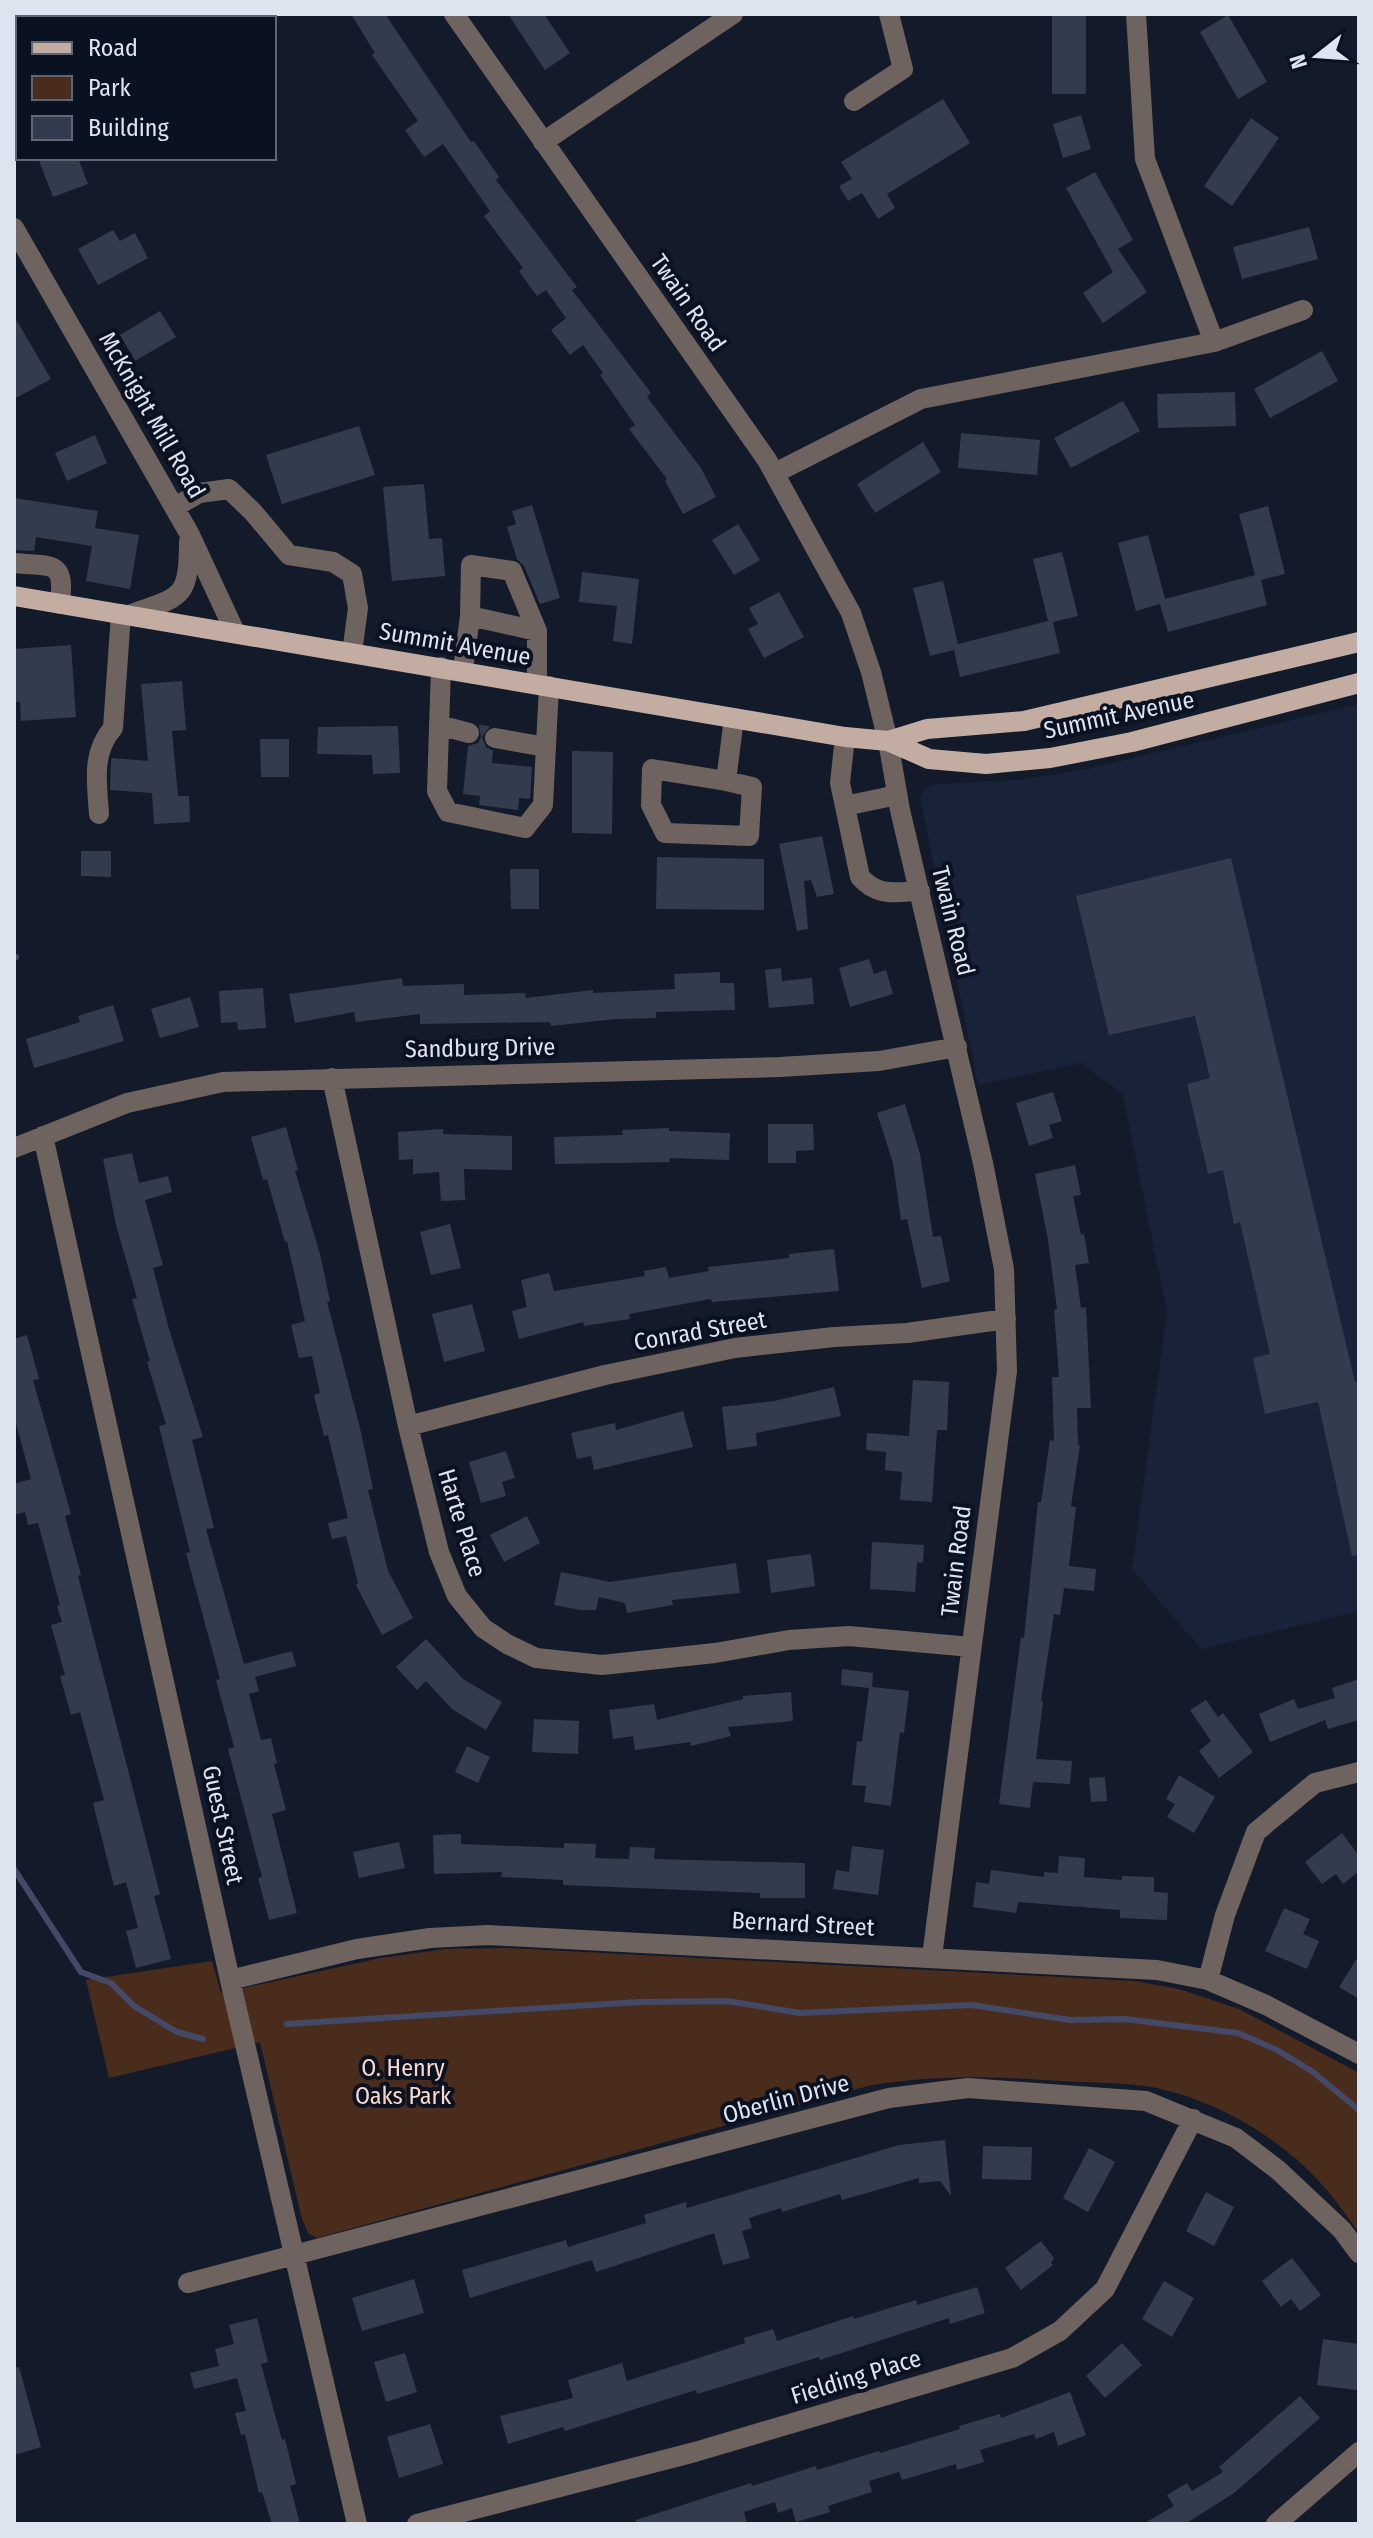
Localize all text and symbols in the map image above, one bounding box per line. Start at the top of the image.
legend [16,16,276,160]
north arrow [1277,16,1357,96]
text: Road [88,34,138,62]
text: N [1284,51,1313,72]
text: Park [88,74,131,102]
text: Building [88,114,170,142]
street label: Twain Road [645,249,731,357]
street label: McKnight Mill Road [93,327,211,503]
street label: Summit Avenue [377,617,533,671]
street label: Summit Avenue [1041,685,1197,745]
street label: Twain Road [926,863,980,979]
street label: Sandburg Drive [405,1033,555,1063]
street label: Conrad Street [632,1306,769,1356]
street label: Harte Place [432,1466,492,1580]
street label: Twain Road [935,1504,977,1618]
street label: Guest Street [197,1763,249,1887]
street label: Bernard Street [731,1906,875,1942]
park label: O. Henry Oaks Park [355,2054,452,2110]
street label: Oberlin Drive [720,2069,852,2129]
street label: Fielding Place [788,2344,924,2410]

